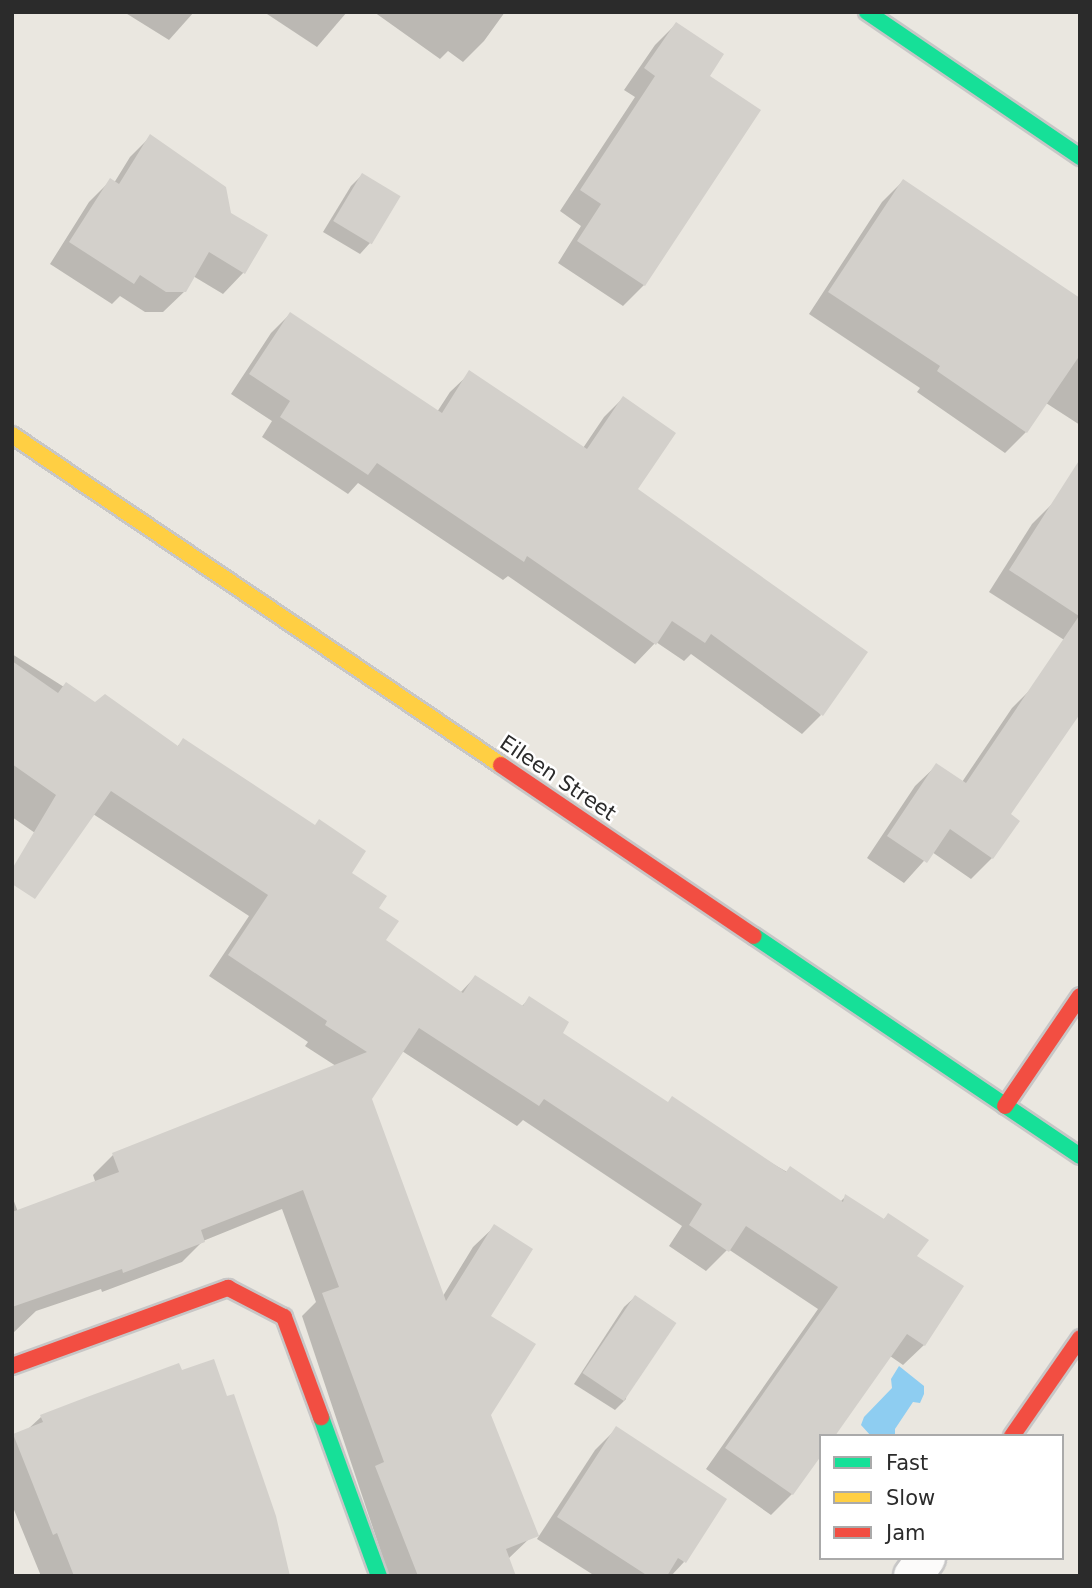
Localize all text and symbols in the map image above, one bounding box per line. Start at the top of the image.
street label: Eileen Street [495,730,621,826]
legend [819,1434,1064,1560]
text: Fast [886,1451,928,1475]
text: Slow [886,1486,935,1510]
text: Jam [886,1521,926,1545]

